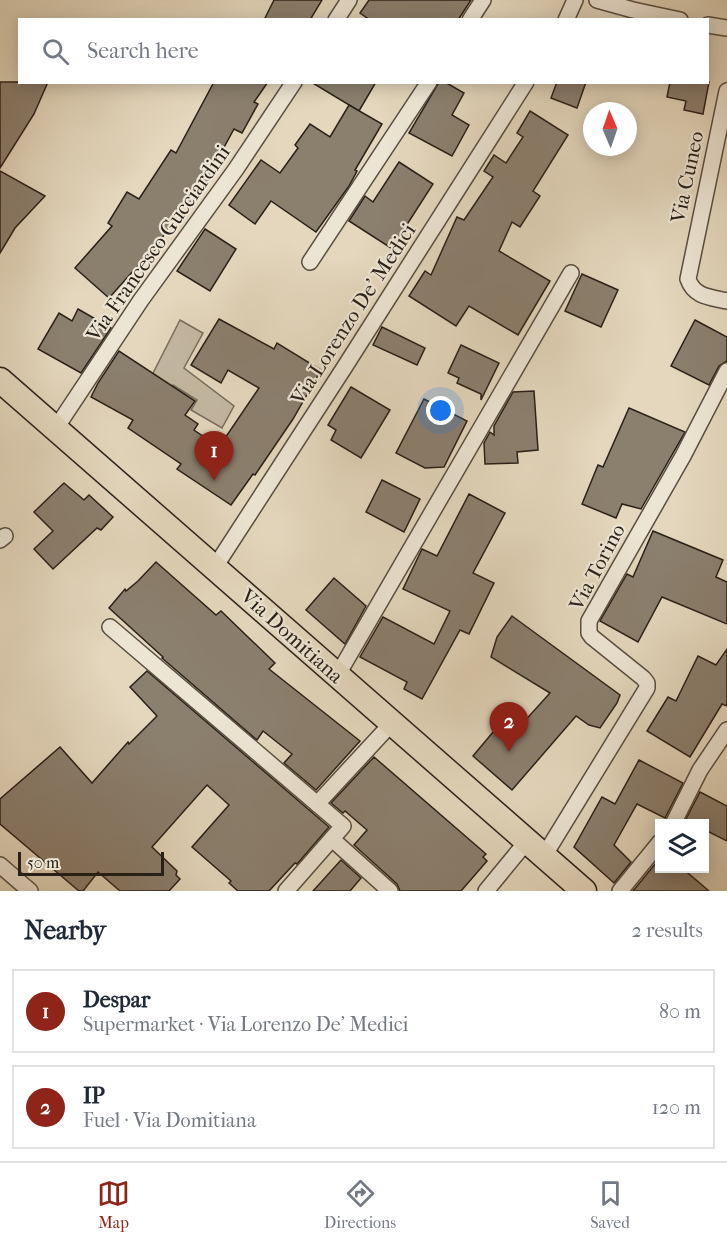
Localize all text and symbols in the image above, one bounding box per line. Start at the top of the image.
search box [18,18,709,84]
icon: search [39,35,72,68]
text: Search here [87,38,199,64]
north arrow [583,102,637,156]
street label: Via Cuneo [665,129,708,226]
street label: Via Francesco Gucciardini [81,140,235,346]
street label: Via Lorenzo De' Medici [285,219,420,410]
your location [426,396,455,425]
pin: 1 [194,432,234,481]
street label: Via Torino [564,520,630,615]
street label: Via Domitiana [235,583,348,688]
pin: 2 [490,702,528,752]
map controls [655,819,709,873]
button: layers [655,819,709,873]
scale bar [18,849,164,876]
text: 50 m [27,853,59,872]
text: Nearby [24,915,106,946]
text: 2 results [632,919,703,942]
text: Despar [83,987,150,1013]
text: 1 [42,1000,49,1023]
text: 80 m [659,1000,701,1023]
text: Supermarket · Via Lorenzo De' Medici [83,1013,409,1036]
text: IP [83,1083,105,1109]
text: 2 [40,1096,51,1119]
text: 120 m [652,1096,701,1119]
text: Fuel · Via Domitiana [83,1109,256,1132]
tab: Map [97,1177,130,1232]
tab: Directions [324,1177,396,1232]
tab: Saved [590,1177,630,1232]

